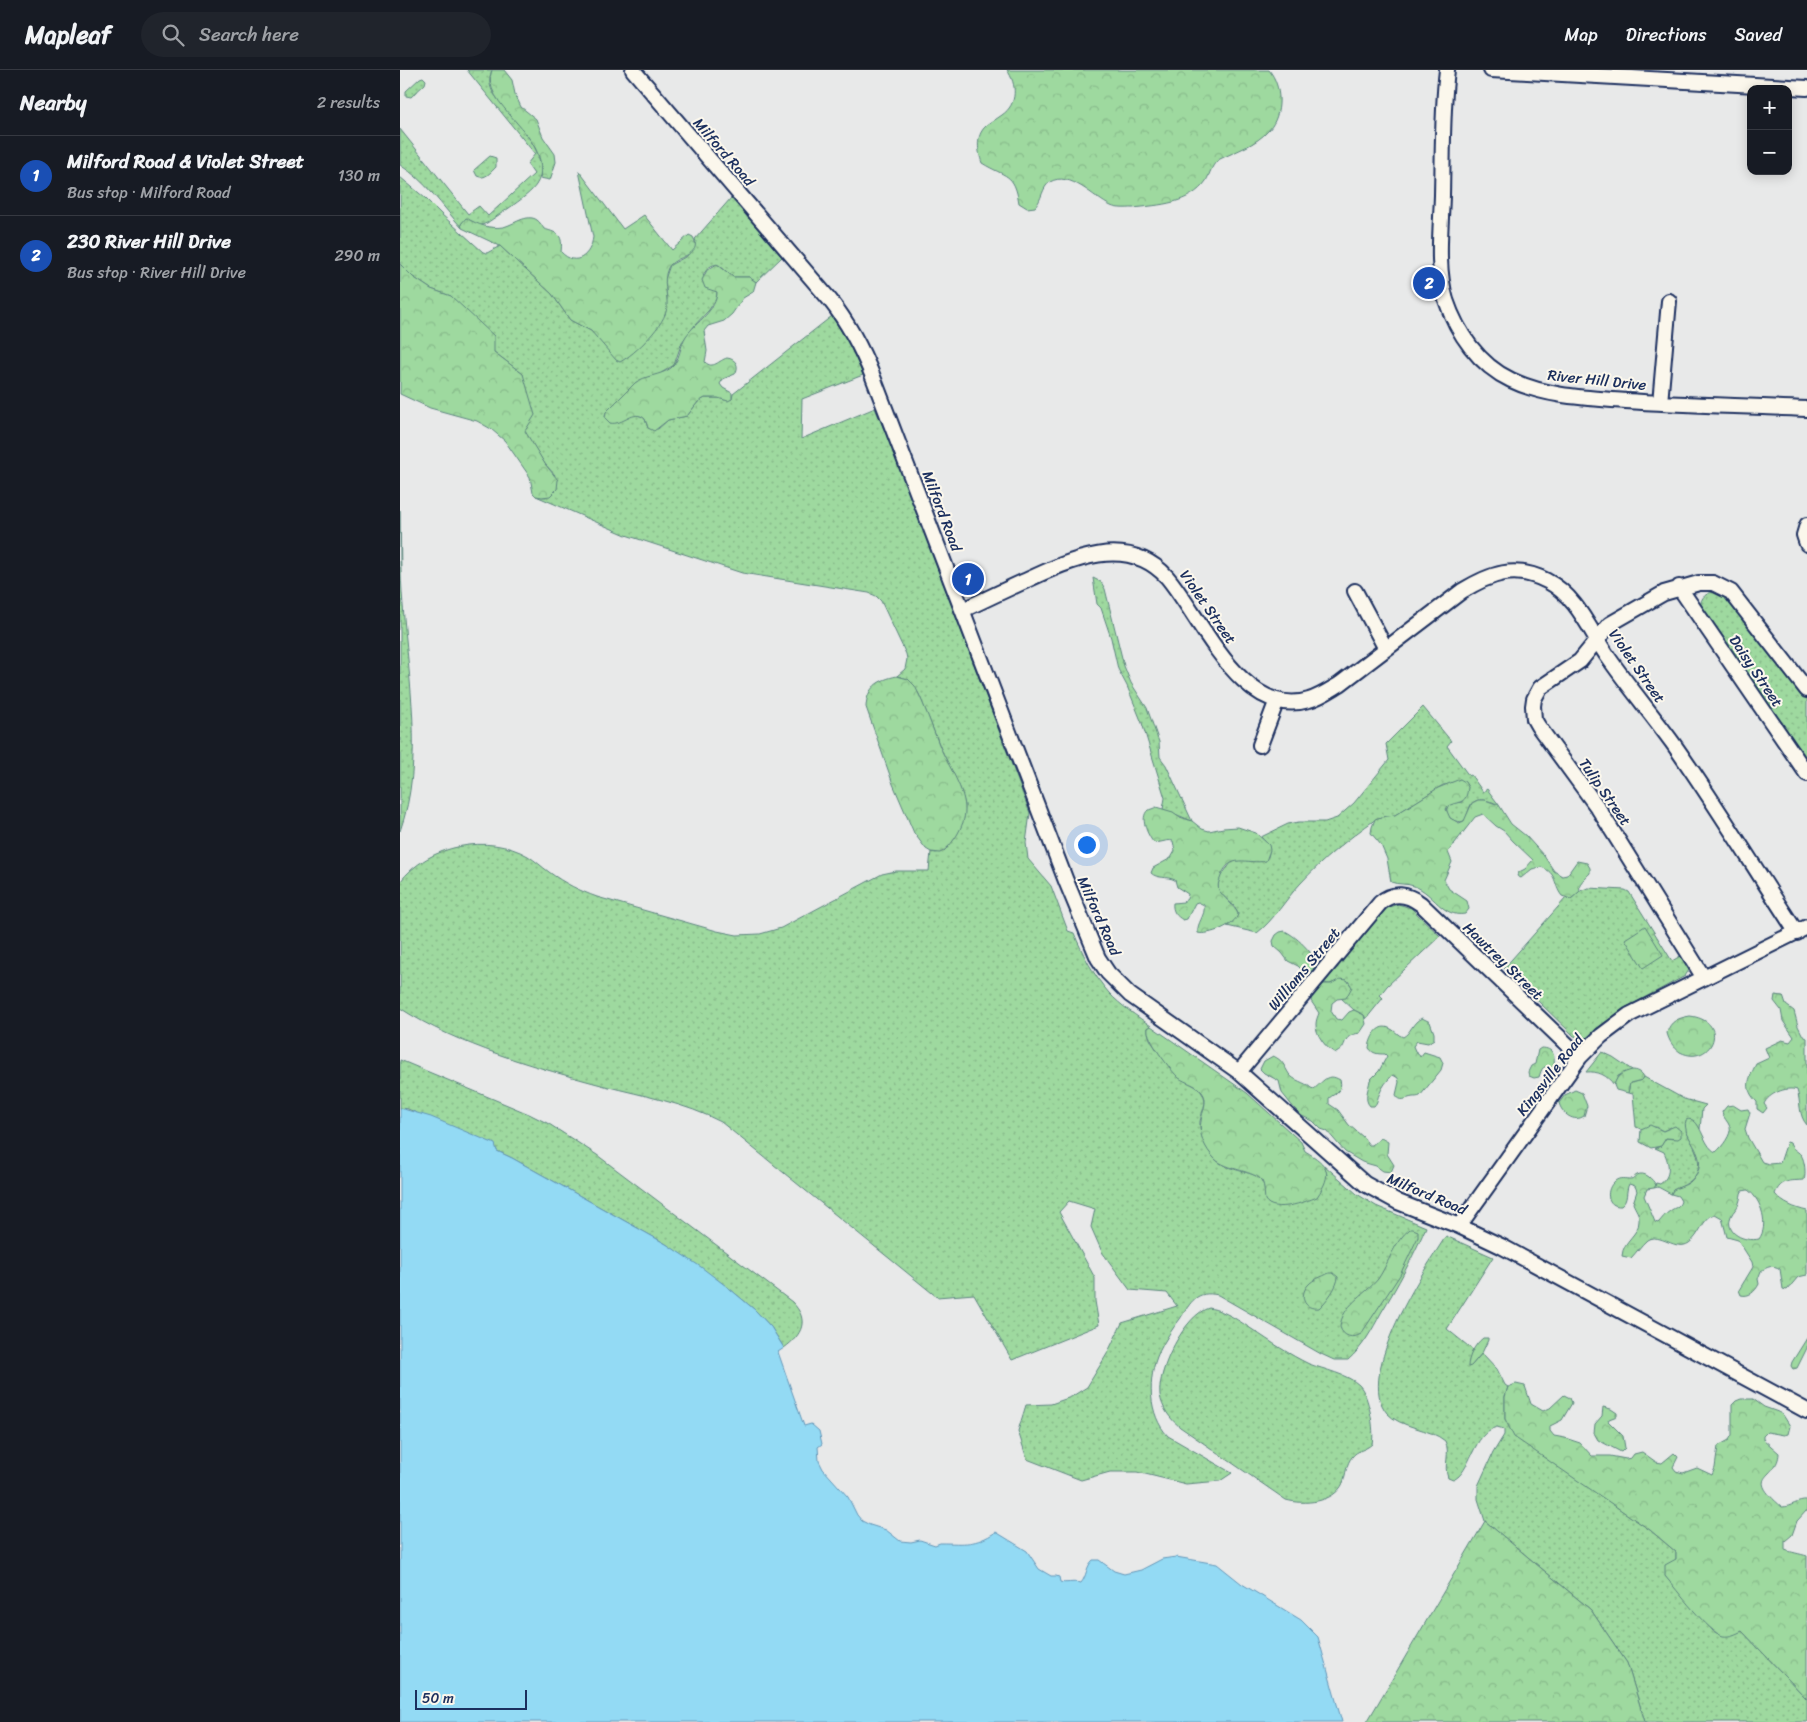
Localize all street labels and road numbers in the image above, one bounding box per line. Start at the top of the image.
street label: Milford Road [686,112,762,193]
street label: River Hill Drive [1546,362,1648,398]
street label: Milford Road [915,467,970,556]
street label: Violet Street [1173,564,1244,650]
street label: Violet Street [1602,623,1673,709]
street label: Daisy Street [1722,629,1790,713]
street label: Tulip Street [1572,752,1638,832]
street label: Milford Road [1070,872,1129,961]
street label: Hawtrey Street [1456,915,1550,1007]
street label: Williams Street [1261,921,1347,1017]
street label: Kingsville Road [1510,1028,1591,1122]
street label: Milford Road [1383,1165,1472,1223]

